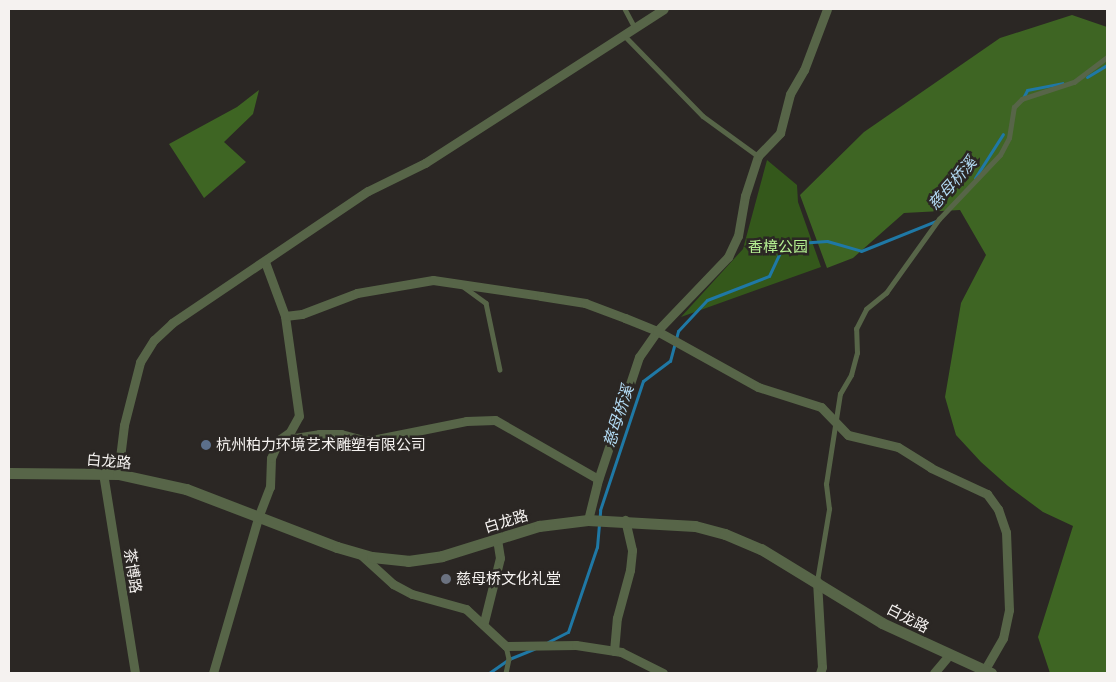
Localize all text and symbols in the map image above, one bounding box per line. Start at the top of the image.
water label: 慈母桥溪 [924,153,980,213]
park label: 香樟公园 [748,238,808,256]
water label: 慈母桥溪 [599,383,637,449]
place label: 杭州柏力环境艺术雕塑有限公司 [216,436,426,454]
marker: 杭州柏力环境艺术雕塑有限公司 [200,439,212,451]
street label: 白龙路 [86,450,132,472]
street label: 白龙路 [482,506,530,536]
street label: 茶博路 [121,547,145,595]
place label: 慈母桥文化礼堂 [456,570,561,588]
marker: 慈母桥文化礼堂 [440,573,452,585]
street label: 白龙路 [884,600,932,636]

